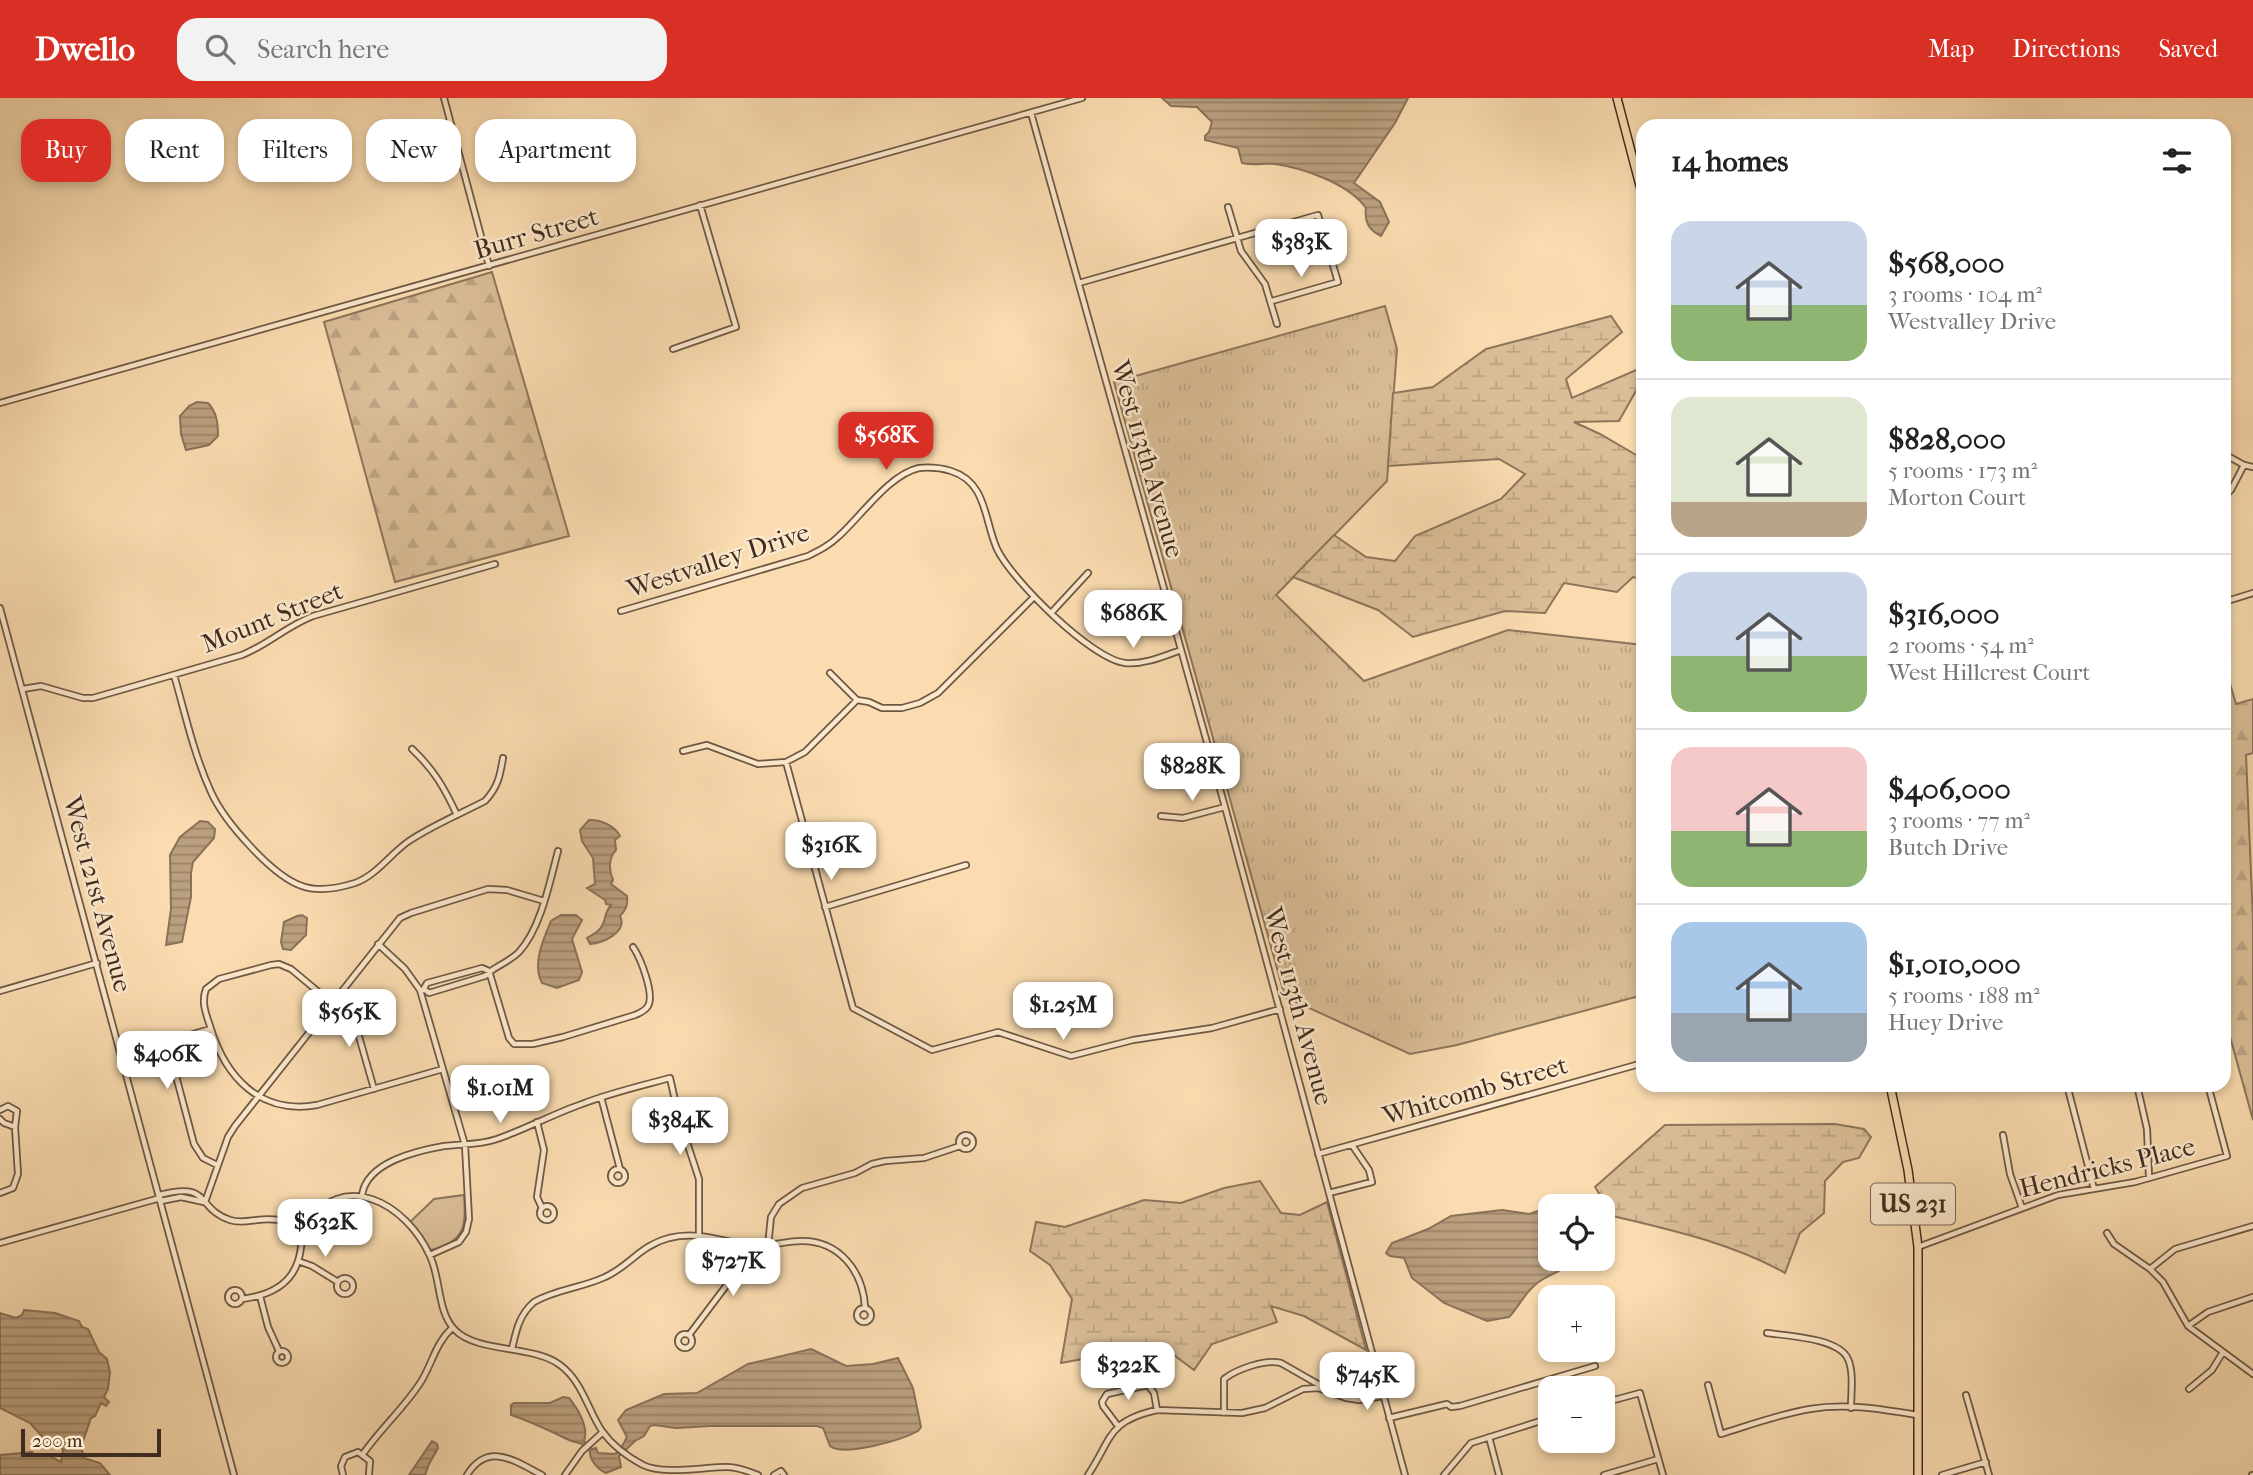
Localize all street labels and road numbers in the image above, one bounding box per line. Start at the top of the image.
street label: Burr Street [470,201,603,266]
street label: West 113th Avenue [1104,356,1191,561]
street label: Westvalley Drive [622,516,813,605]
street label: Mount Street [197,575,348,660]
street label: West 121st Avenue [56,792,139,996]
street label: West 113th Avenue [1257,903,1340,1109]
street label: Whitcomb Street [1378,1049,1572,1132]
street label: Hendricks Place [2016,1131,2198,1204]
road number: US 231 [1871,1184,1955,1224]

